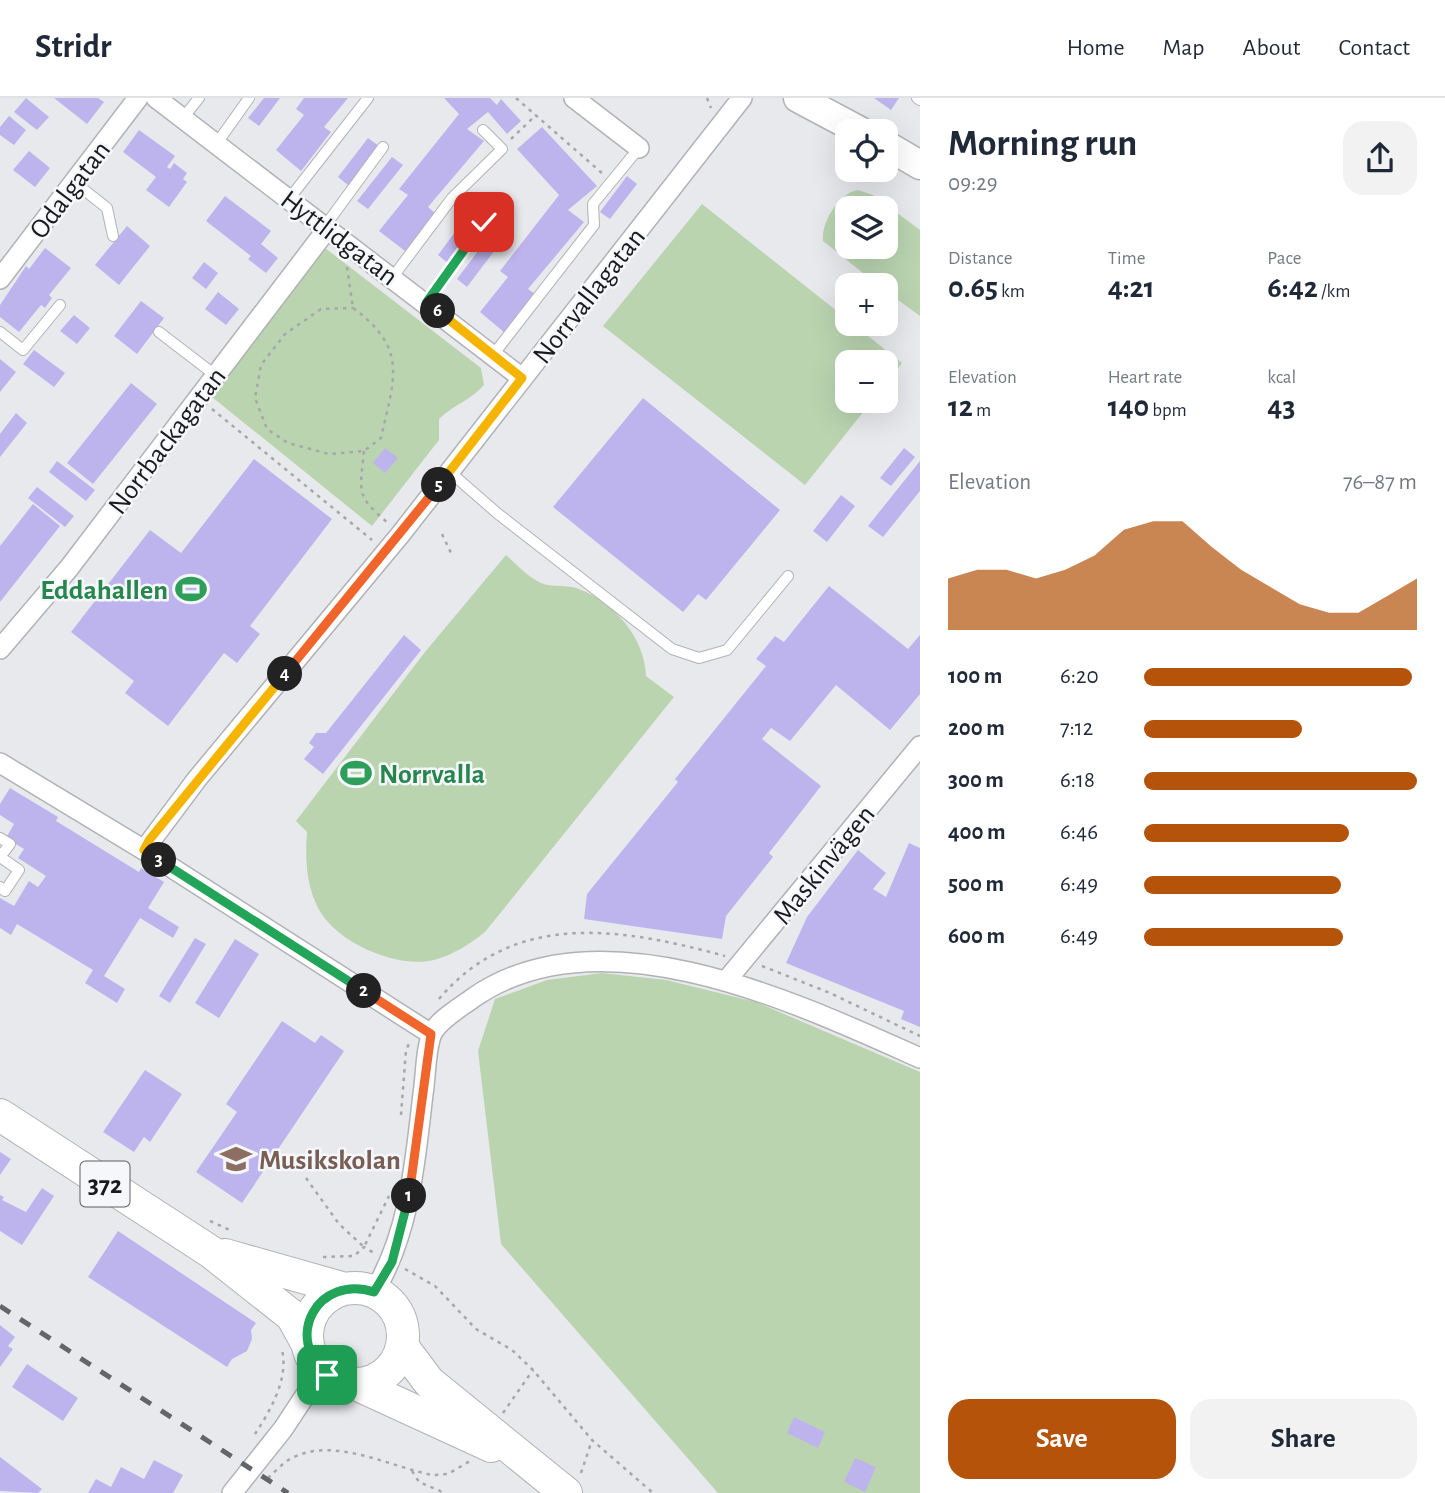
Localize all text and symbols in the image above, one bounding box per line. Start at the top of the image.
text: Stridr [35,31,112,64]
text: Home [1067,36,1125,60]
text: Map [1163,36,1205,60]
text: About [1243,36,1300,60]
text: Contact [1338,36,1410,60]
map controls [835,119,898,413]
button: locate [835,119,898,182]
button: share [1343,121,1417,195]
text: Morning run [948,125,1137,163]
street label: Odalgatan [25,136,116,244]
text: 09:29 [948,172,998,195]
street label: Hyttlidgatan [275,186,403,291]
pin [454,192,514,252]
button: layers [835,196,898,259]
icon: check [465,203,503,241]
street label: Norrvallagatan [528,223,651,369]
text: Distance [948,249,1012,268]
text: Time [1108,249,1146,268]
text: Pace [1267,249,1302,268]
button: + [835,273,898,336]
text: 0.65 [948,273,998,303]
text: 4:21 [1108,273,1155,303]
text: 6:42 [1267,273,1318,303]
text: km [998,282,1025,301]
text: /km [1318,282,1350,301]
pin: 6 [420,294,456,328]
text: 6 [433,301,442,320]
button: − [835,350,898,413]
street label: Norrbackagatan [104,363,232,520]
text: Elevation [948,368,1017,387]
text: Heart rate [1108,368,1182,387]
text: kcal [1267,368,1296,387]
text: 12 [948,392,973,422]
text: 140 [1108,392,1149,422]
text: 43 [1267,392,1295,422]
text: m [973,401,991,420]
text: bpm [1149,401,1187,420]
pin: 5 [422,468,457,502]
text: Elevation [948,471,1031,494]
text: 76–87 m [1343,471,1417,494]
text: 5 [434,475,443,494]
sports icon: Eddahallen [174,572,208,606]
place label: Eddahallen [40,577,168,605]
pin: 4 [268,656,302,692]
text: 4 [280,664,289,683]
text: 100 m [948,665,1002,688]
text: 6:20 [1060,665,1099,688]
text: 200 m [948,717,1005,740]
text: 7:12 [1060,717,1093,740]
sports icon: Norrvalla [339,756,373,790]
place label: Norrvalla [379,761,485,789]
text: 300 m [948,769,1004,792]
text: 6:18 [1060,769,1095,792]
street label: Maskinvägen [768,801,881,930]
text: 400 m [948,821,1006,844]
text: 6:46 [1060,821,1098,844]
pin: 3 [142,842,176,878]
text: 3 [154,850,163,869]
text: 500 m [948,873,1004,896]
text: 6:49 [1060,873,1098,896]
text: 600 m [948,925,1005,948]
text: 6:49 [1060,925,1098,948]
pin: 2 [346,974,382,1008]
text: 2 [359,981,368,1000]
school or university icon: Musikskolan [219,1142,253,1176]
place label: Musikskolan [259,1147,401,1175]
road number: 372 [80,1162,130,1206]
pin: 1 [392,1178,426,1214]
text: 1 [405,1186,412,1205]
pin [297,1345,357,1405]
icon: arrive [308,1356,346,1394]
button: Save [948,1399,1176,1479]
button: Share [1190,1399,1417,1479]

